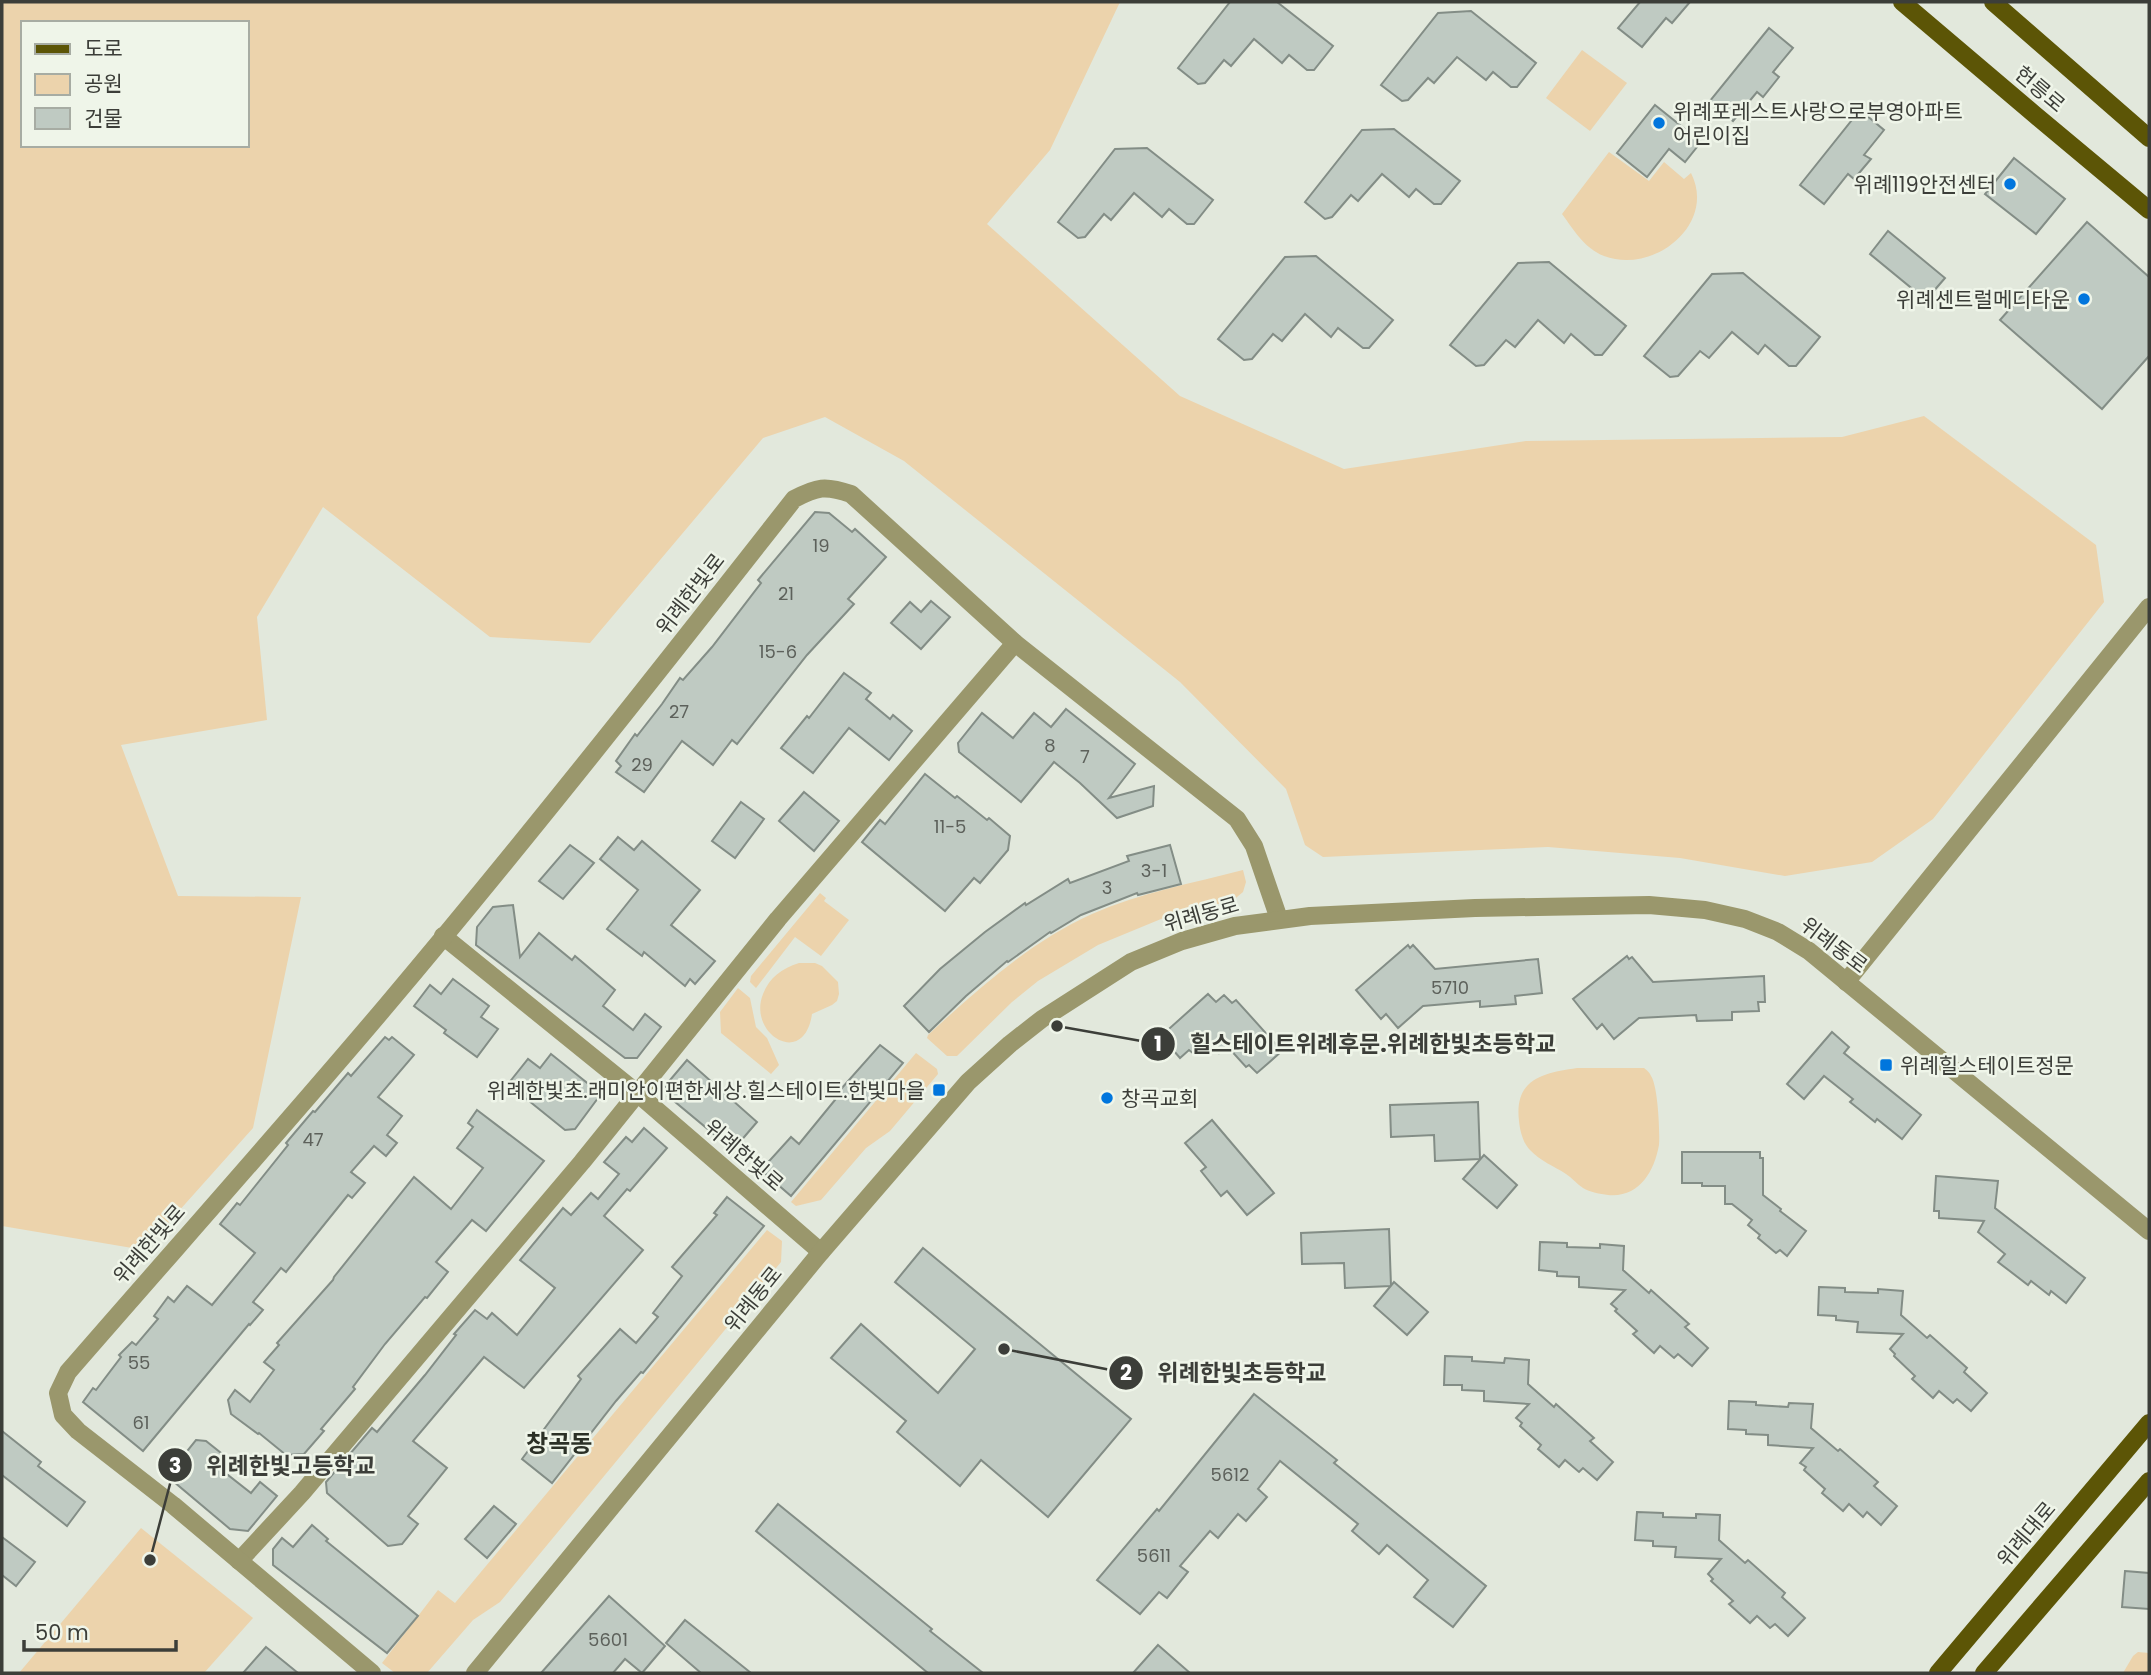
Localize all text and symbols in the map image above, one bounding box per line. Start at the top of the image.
legend [21,21,248,147]
text: 도로 [84,34,123,63]
street label: 헌릉로 [2008,59,2072,119]
text: 공원 [84,69,123,98]
place label: 위례포레스트사랑으로부영아파트 어린이집 [1673,97,1963,150]
text: 건물 [84,104,123,133]
marker: 위례포레스트사랑으로부영아파트 어린이집 [1651,115,1667,131]
place label: 위례119안전센터 [1853,170,1996,199]
marker: 위례119안전센터 [2002,176,2018,192]
place label: 위례센트럴메디타운 [1896,285,2070,314]
marker: 위례센트럴메디타운 [2076,291,2092,307]
house number: 19 [812,533,830,558]
street label: 위례한빛로 [649,547,731,641]
house number: 21 [778,581,794,606]
house number: 15-6 [759,639,797,664]
house number: 27 [669,699,689,724]
house number: 8 [1044,733,1056,758]
house number: 7 [1080,744,1090,769]
house number: 29 [631,752,653,777]
house number: 11-5 [934,814,966,839]
house number: 3-1 [1141,858,1167,883]
house number: 3 [1102,875,1112,900]
street label: 위례동로 [1160,889,1242,939]
street label: 위례동로 [1794,910,1874,980]
house number: 5710 [1431,975,1469,1000]
callout: 힐스테이트위례후문.위례한빛초등학교 [1141,1022,1570,1066]
text: 힐스테이트위례후문.위례한빛초등학교 [1190,1028,1556,1060]
text: 1 [1154,1029,1162,1058]
place label: 위례힐스테이트정문 [1900,1051,2074,1080]
marker: 위례힐스테이트정문 [1878,1057,1894,1073]
place label: 위례한빛초.래미안이편한세상.힐스테이트.한빛마을 [487,1076,925,1105]
marker: 위례한빛초.래미안이편한세상.힐스테이트.한빛마을 [931,1082,947,1098]
place label: 창곡교회 [1121,1084,1198,1113]
marker: 창곡교회 [1099,1090,1115,1106]
street label: 위례한빛로 [698,1112,790,1198]
house number: 47 [302,1127,324,1152]
street label: 위례한빛로 [106,1198,192,1290]
street label: 위례동로 [717,1260,789,1338]
house number: 55 [128,1350,150,1375]
callout: 위례한빛초등학교 [1109,1351,1341,1395]
text: 위례한빛초등학교 [1157,1357,1327,1389]
text: 2 [1120,1358,1132,1387]
house number: 61 [132,1410,150,1435]
district label: 창곡동 [526,1427,592,1460]
callout: 위례한빛고등학교 [157,1443,389,1487]
text: 위례한빛고등학교 [206,1450,376,1482]
text: 3 [169,1451,181,1480]
house number: 5612 [1211,1462,1249,1487]
street label: 위례대로 [1990,1495,2062,1573]
house number: 5611 [1137,1543,1171,1568]
scale bar [24,1608,177,1652]
text: 50 m [35,1618,89,1647]
house number: 5601 [588,1627,628,1652]

